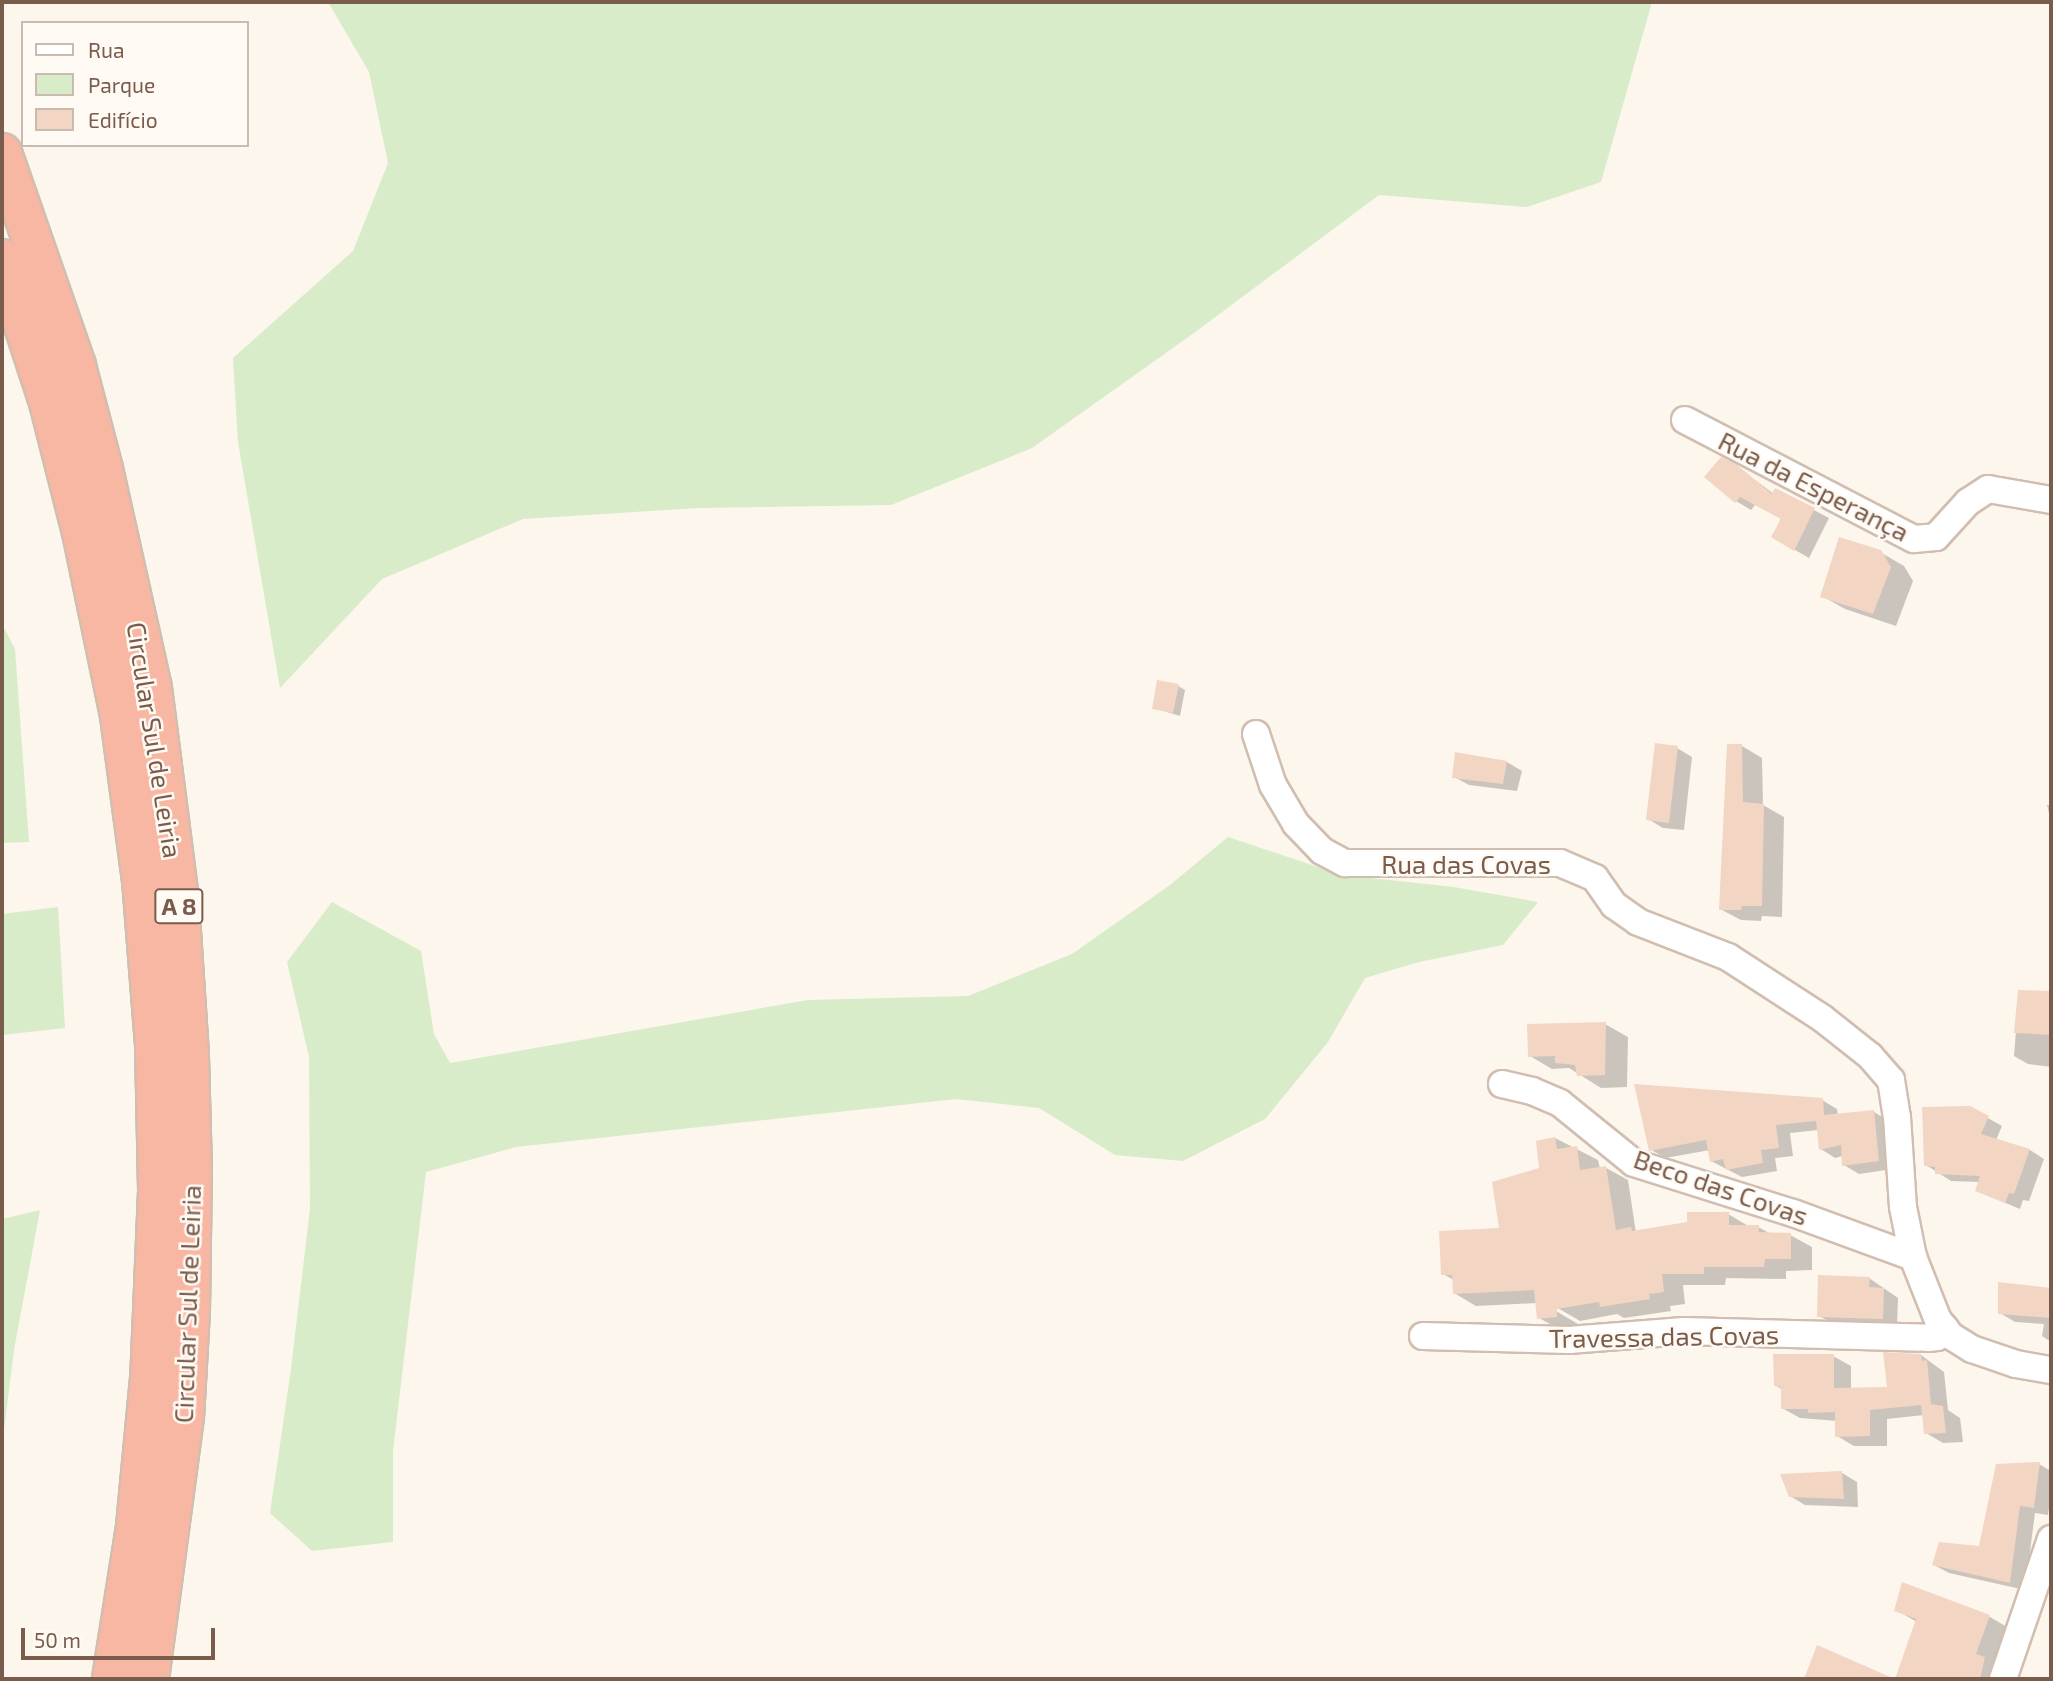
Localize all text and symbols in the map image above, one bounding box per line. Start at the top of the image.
legend [21,21,248,147]
text: Rua [88,37,124,62]
text: Parque [88,72,155,97]
text: Edifício [88,107,158,132]
street label: Rua da Esperança [1714,425,1914,547]
street label: Circular Sul de Leiria [121,619,189,861]
street label: Rua das Covas [1381,848,1551,880]
road number: A 8 [153,885,205,926]
street label: Beco das Covas [1630,1143,1812,1231]
street label: Circular Sul de Leiria [167,1184,207,1424]
street label: Travessa das Covas [1549,1318,1779,1354]
scale bar [24,1614,219,1658]
text: 50 m [34,1627,81,1652]

